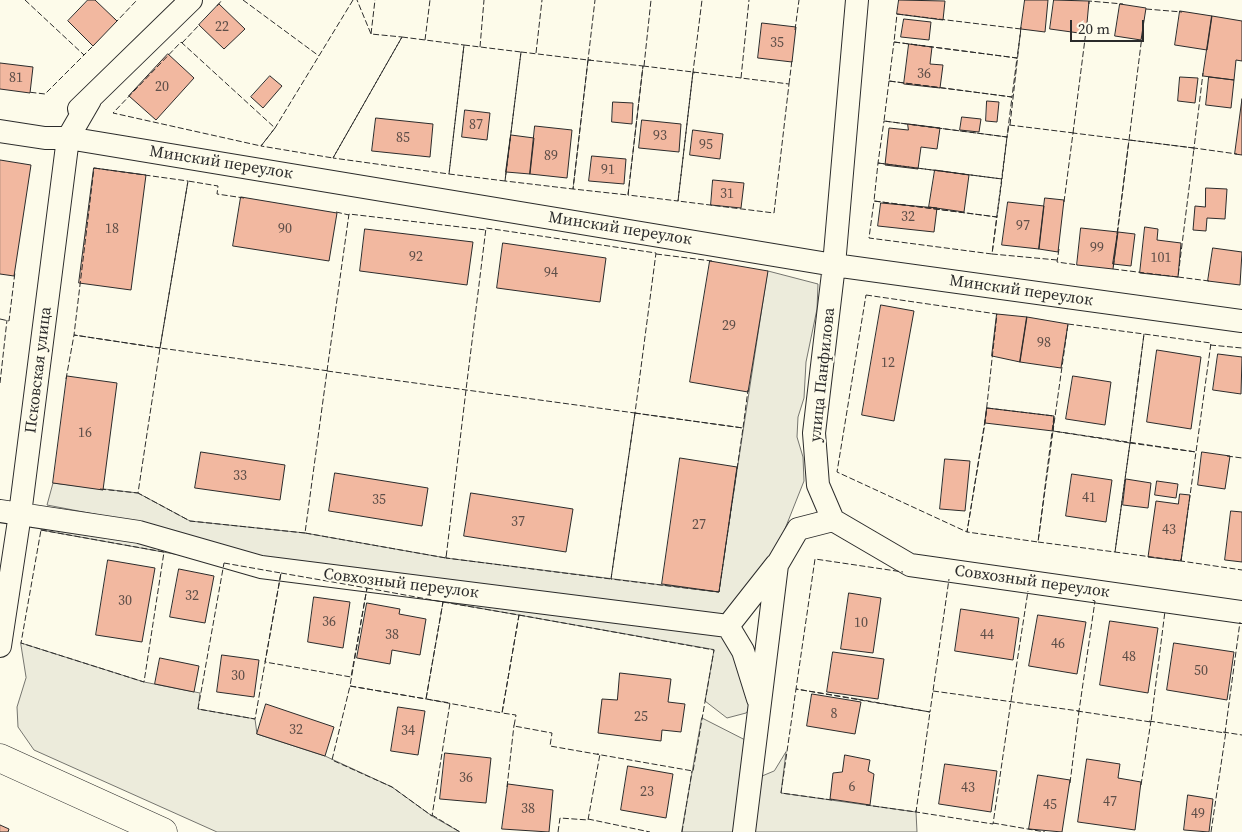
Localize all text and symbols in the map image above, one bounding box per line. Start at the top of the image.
scale bar [1072,10,1146,42]
text: 20 m [1078,18,1110,39]
house number: 22 [215,19,229,35]
house number: 35 [770,35,784,51]
house number: 36 [917,66,931,82]
house number: 81 [9,70,23,86]
house number: 20 [155,79,169,95]
house number: 87 [469,117,483,133]
house number: 93 [653,128,667,144]
house number: 85 [396,130,410,146]
house number: 95 [699,137,713,153]
street label: Минский переулок [148,142,294,184]
house number: 89 [544,148,558,164]
house number: 91 [601,162,615,178]
house number: 31 [720,186,734,202]
street label: Минский переулок [547,208,693,250]
house number: 32 [901,209,915,225]
house number: 97 [1016,218,1030,234]
house number: 18 [105,221,119,237]
house number: 90 [278,221,292,237]
house number: 99 [1090,240,1104,256]
house number: 92 [409,249,423,265]
house number: 101 [1151,250,1171,266]
house number: 94 [544,265,558,281]
street label: Минский переулок [948,271,1094,311]
street label: Псковская улица [22,306,56,434]
street label: улица Панфилова [806,307,840,443]
house number: 29 [722,318,736,334]
house number: 98 [1037,335,1051,351]
house number: 12 [881,355,895,371]
house number: 16 [78,425,92,441]
house number: 33 [233,468,247,484]
house number: 41 [1082,490,1096,506]
house number: 35 [372,492,386,508]
house number: 37 [511,514,525,530]
house number: 27 [692,517,706,533]
house number: 43 [1162,522,1176,538]
street label: Совхозный переулок [953,562,1111,602]
street label: Совхозный переулок [322,565,480,603]
house number: 32 [185,588,199,604]
house number: 30 [118,593,132,609]
house number: 36 [322,614,336,630]
house number: 10 [854,615,868,631]
house number: 38 [385,627,399,643]
house number: 44 [980,627,994,643]
house number: 46 [1051,636,1065,652]
house number: 48 [1122,649,1136,665]
house number: 50 [1194,663,1208,679]
house number: 30 [231,668,245,684]
house number: 8 [831,706,837,722]
house number: 25 [634,709,648,725]
house number: 32 [289,722,303,738]
house number: 34 [401,723,415,739]
house number: 36 [459,770,473,786]
house number: 6 [849,779,855,795]
house number: 43 [961,780,975,796]
house number: 23 [640,784,654,800]
house number: 47 [1103,794,1117,810]
house number: 45 [1043,797,1057,813]
house number: 38 [521,801,535,817]
house number: 49 [1191,806,1205,822]

